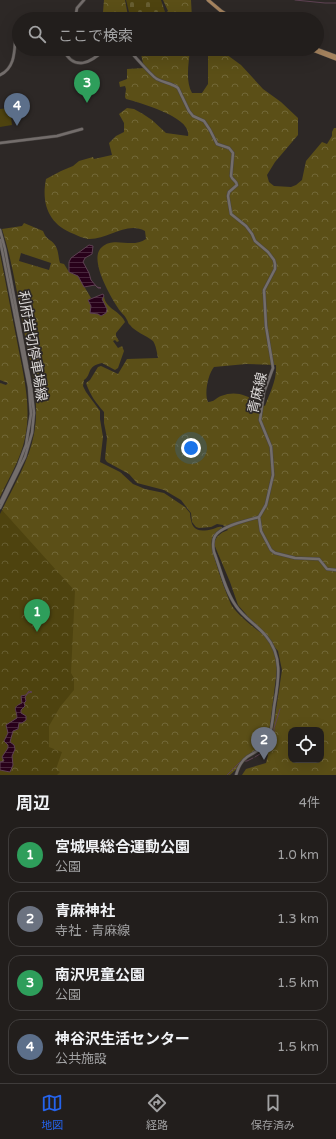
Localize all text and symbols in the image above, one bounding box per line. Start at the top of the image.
search box [12,12,324,56]
icon: search [26,23,48,45]
text: ここで検索 [58,27,133,45]
pin: 3 [74,70,100,103]
pin: 4 [4,93,30,126]
street label: 利府岩切停車場線 [14,289,51,403]
street label: 青麻線 [244,371,270,415]
your location [181,438,201,458]
pin: 1 [24,599,50,632]
pin: 2 [251,727,277,760]
map controls [288,727,324,763]
button: locate [288,727,324,763]
text: 周辺 [16,793,50,814]
text: 4件 [299,795,320,811]
text: 宮城県総合運動公園 [55,838,190,856]
text: 1 [26,847,34,863]
text: 1.0 km [277,847,319,863]
text: 公園 [55,859,81,875]
text: 青麻神社 [55,902,115,920]
text: 2 [26,911,34,927]
text: 1.3 km [277,911,319,927]
text: 寺社 · 青麻線 [55,923,130,939]
text: 南沢児童公園 [55,966,145,984]
text: 3 [26,975,34,991]
text: 1.5 km [277,975,319,991]
text: 公園 [55,987,81,1003]
text: 神谷沢生活センター [55,1030,190,1048]
text: 4 [26,1039,34,1055]
text: 1.5 km [277,1039,319,1055]
text: 公共施設 [55,1051,107,1067]
tab: 地図 [41,1092,63,1132]
tab: 経路 [146,1092,168,1132]
tab: 保存済み [251,1092,295,1132]

